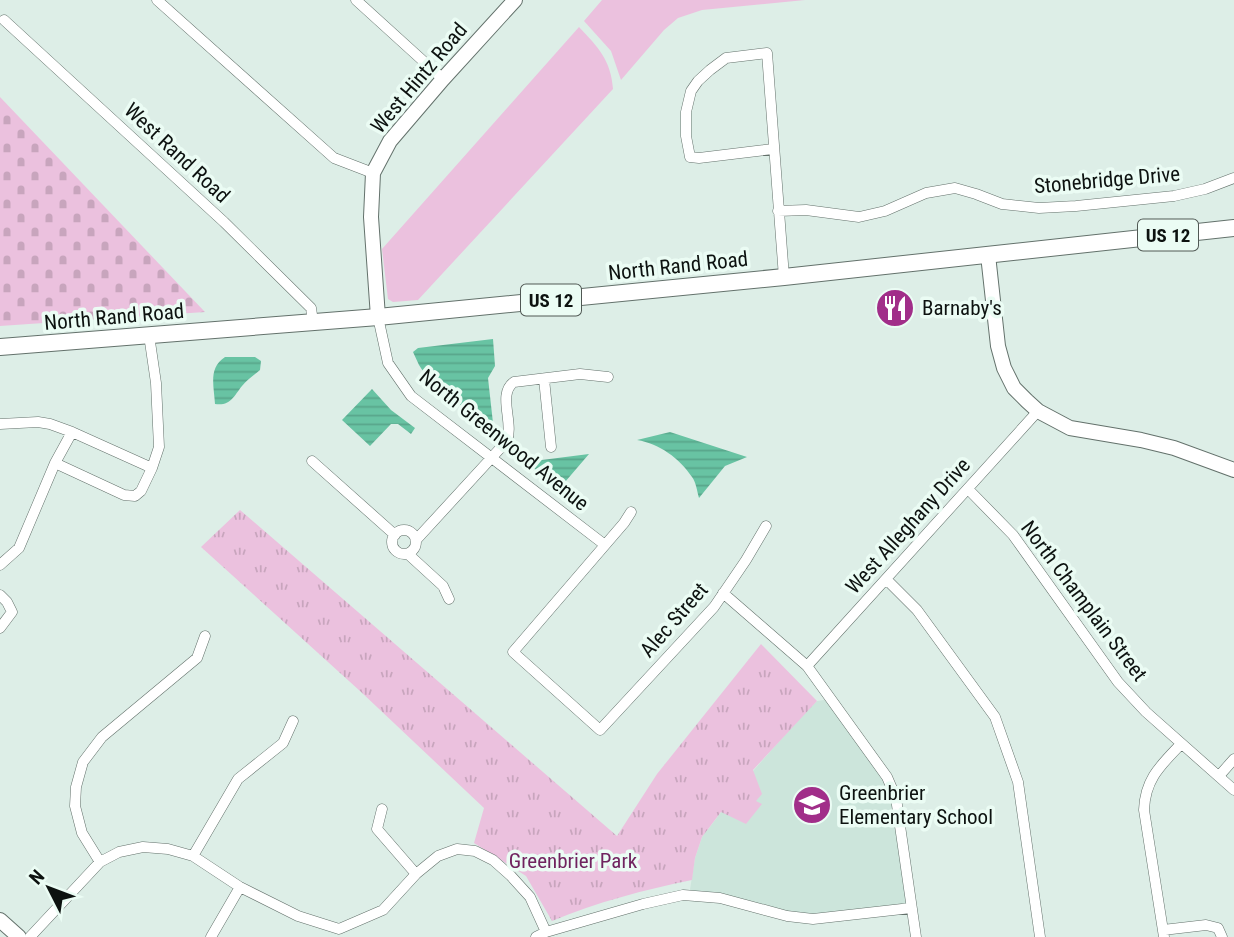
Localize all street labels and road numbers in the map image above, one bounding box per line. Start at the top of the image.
street label: West Hintz Road [366,18,472,138]
street label: West Rand Road [119,98,235,208]
street label: Stonebridge Drive [1033,162,1181,198]
road number: US 12 [1138,219,1198,250]
street label: North Rand Road [607,247,749,285]
road number: US 12 [521,284,581,316]
street label: North Rand Road [43,299,185,335]
street label: North Greenwood Avenue [415,364,593,516]
street label: West Alleghany Drive [841,453,975,599]
street label: North Champlain Street [1016,516,1152,686]
street label: Alec Street [635,578,713,662]

